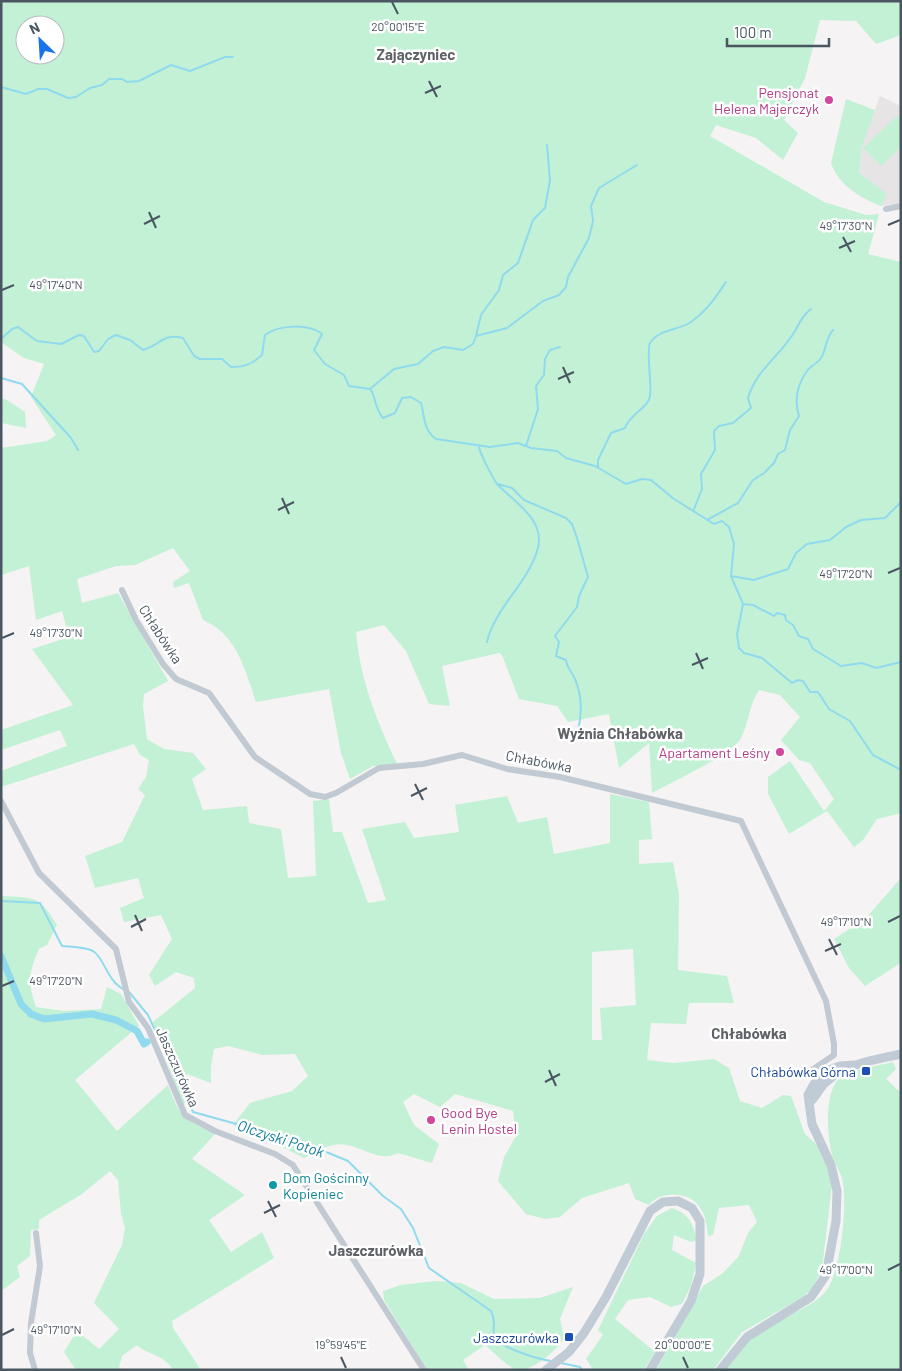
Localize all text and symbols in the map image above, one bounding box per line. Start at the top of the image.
north arrow [15,15,65,65]
scale bar [727,15,830,47]
text: N [26,18,42,37]
text: 20°00'15"E [371,19,425,33]
text: 100 m [734,23,772,41]
district label: Zajączyniec [377,45,455,63]
place label: Pensjonat Helena Majerczyk [714,84,819,117]
marker: Pensjonat Helena Majerczyk [823,94,835,106]
text: 49°17'30"N [819,218,873,232]
text: 49°17'40"N [29,277,83,291]
text: 49°17'20"N [819,566,873,580]
street label: Chłabówka [136,601,186,667]
text: 49°17'30"N [29,625,83,639]
district label: Wyżnia Chłabówka [557,724,683,742]
place label: Apartament Leśny [659,744,771,761]
street label: Chłabówka [505,746,573,776]
marker: Apartament Leśny [774,746,786,758]
text: 49°17'10"N [820,914,872,928]
text: 49°17'20"N [29,973,83,987]
street label: Jaszczurówka [153,1024,203,1110]
district label: Chłabówka [711,1024,787,1042]
place label: Chłabówka Górna [750,1063,856,1080]
marker: Chłabówka Górna [860,1065,872,1077]
place label: Good Bye Lenin Hostel [441,1104,517,1137]
marker: Good Bye Lenin Hostel [425,1114,437,1126]
water label: Olczyski Potok [235,1116,327,1161]
place label: Dom Gościnny Kopieniec [283,1169,369,1202]
marker: Dom Gościnny Kopieniec [267,1179,279,1191]
district label: Jaszczurówka [328,1241,424,1259]
text: 49°17'00"N [819,1262,873,1276]
text: 49°17'10"N [30,1322,82,1336]
place label: Jaszczurówka [473,1329,559,1346]
marker: Jaszczurówka [563,1331,575,1343]
text: 19°59'45"E [315,1337,367,1351]
text: 20°00'00"E [655,1337,711,1351]

